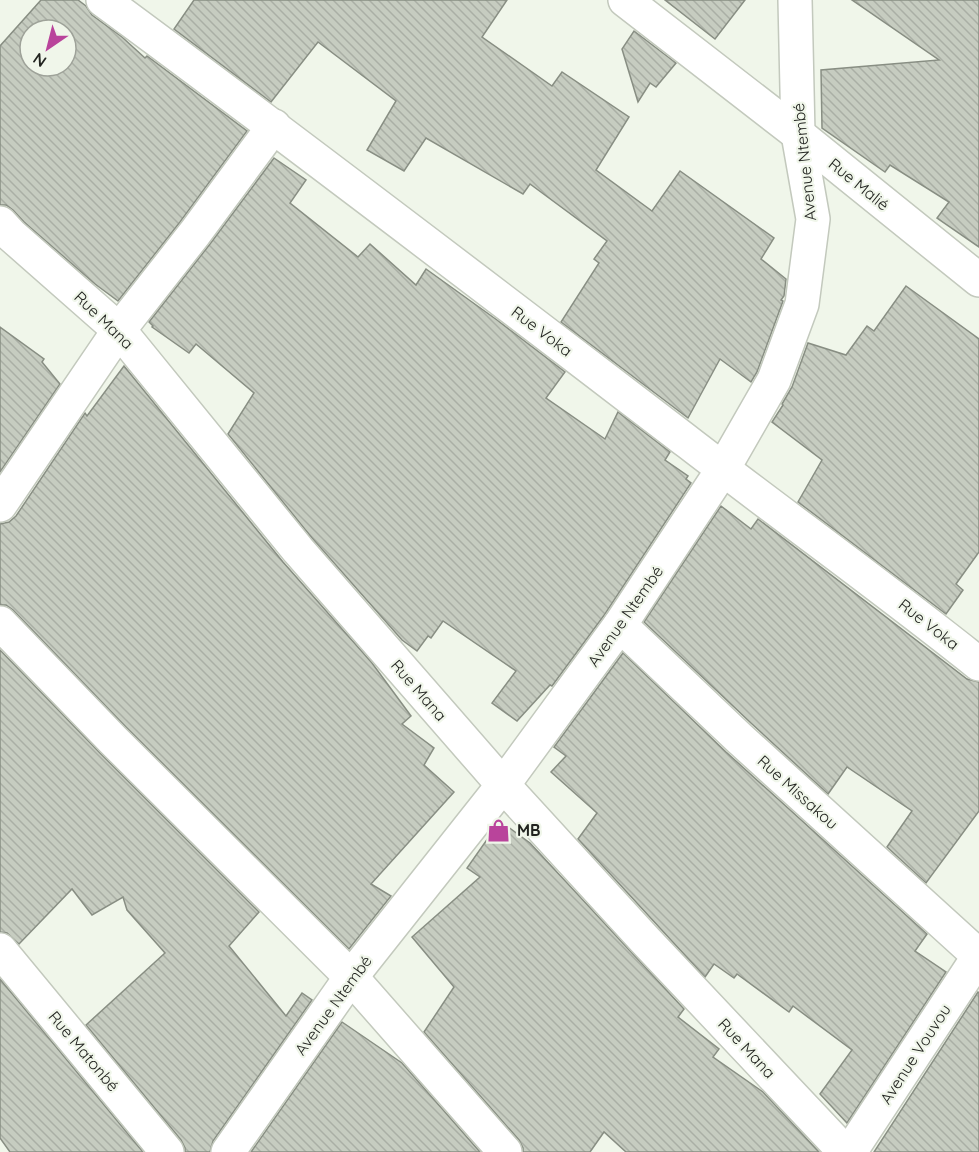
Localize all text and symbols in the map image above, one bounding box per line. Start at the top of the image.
north arrow [18,18,78,78]
text: N [29,49,50,72]
street label: Avenue Ntembé [788,102,820,222]
street label: Rue Malié [825,154,893,214]
street label: Rue Mana [70,287,138,353]
street label: Rue Voka [508,302,576,360]
street label: Avenue Ntembé [583,562,667,670]
street label: Rue Voka [895,594,963,654]
street label: Rue Mana [387,655,451,725]
street label: Rue Missakou [754,751,842,833]
shop icon: MB [486,817,512,843]
place label: MB [517,820,541,840]
street label: Avenue Ntembé [290,951,376,1059]
street label: Avenue Vouvou [875,1000,955,1108]
street label: Rue Matonbé [45,1007,123,1095]
street label: Rue Mana [714,1014,780,1082]

